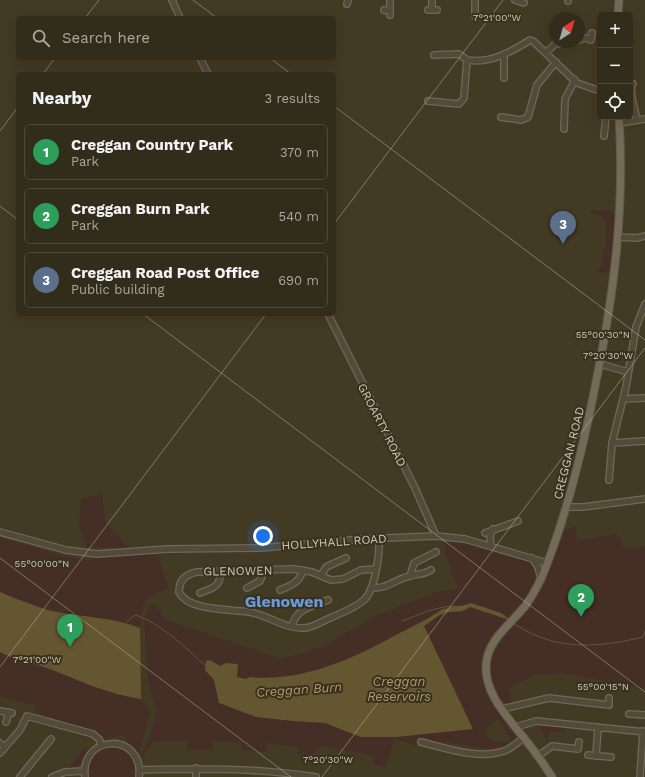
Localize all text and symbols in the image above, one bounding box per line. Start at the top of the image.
text: 7°21'00"W [473,12,522,23]
north arrow [549,12,585,48]
map controls [597,12,633,120]
button: + [597,12,633,48]
search box [16,16,336,60]
icon: search [30,27,52,49]
text: Search here [62,29,150,47]
button: − [597,48,633,84]
button: locate [597,84,633,120]
text: Nearby [32,88,91,108]
text: 3 results [265,91,320,106]
text: Creggan Country Park [71,136,233,154]
text: 1 [43,145,49,160]
text: 370 m [280,145,319,160]
text: Park [71,154,99,169]
text: Creggan Burn Park [71,200,209,218]
text: 2 [42,209,50,224]
text: 540 m [279,209,319,224]
pin: 3 [550,211,576,244]
text: Park [71,218,99,233]
text: Creggan Road Post Office [71,264,259,282]
text: 3 [42,273,50,288]
text: 690 m [278,273,319,288]
text: Public building [71,282,164,297]
text: 55°00'30"N [576,329,630,340]
text: 7°20'30"W [583,350,634,361]
street label: GROARTY ROAD [355,381,409,469]
street label: CREGGAN ROAD [551,405,587,501]
your location [253,526,273,546]
street label: HOLLYHALL ROAD [281,531,387,553]
text: 55°00'00"N [15,558,69,569]
street label: GLENOWEN [203,563,273,579]
pin: 2 [568,584,594,617]
district label: Glenowen [245,592,323,611]
pin: 1 [57,614,83,647]
text: 7°21'00"W [13,654,62,665]
water label: Creggan Reservoirs [367,674,431,704]
water label: Creggan Burn [256,679,343,700]
text: 55°00'15"N [577,681,629,692]
text: 7°20'30"W [303,754,354,765]

